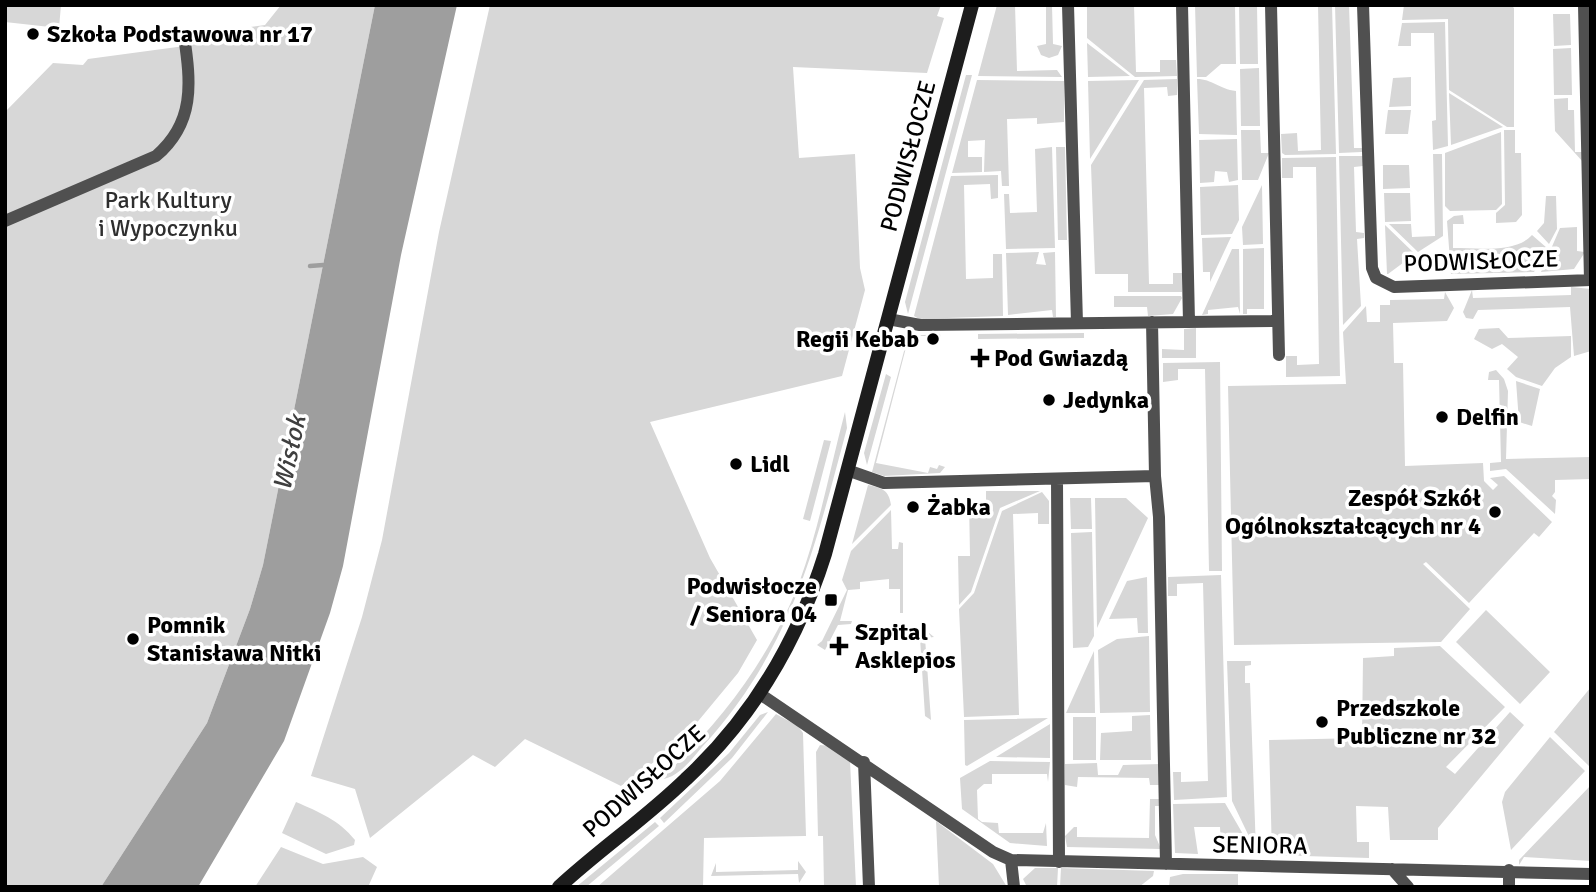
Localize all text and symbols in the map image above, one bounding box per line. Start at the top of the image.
place label: Szkoła Podstawowa nr 17 [47,19,313,49]
marker: Szkoła Podstawowa nr 17 [25,26,41,42]
street label: PODWISŁOCZE [873,77,943,235]
park label: Park Kultury i Wypoczynku [98,185,238,243]
street label: PODWISŁOCZE [1403,243,1559,279]
place label: Regii Kebab [796,324,919,354]
marker: Regii Kebab [925,331,941,347]
place label: Pod Gwiazdą [994,343,1129,373]
marker: Pod Gwiazdą [972,350,988,366]
place label: Jedynka [1063,385,1149,415]
marker: Jedynka [1041,392,1057,408]
place label: Delfin [1456,402,1519,432]
marker: Delfin [1434,409,1450,425]
water label: Wisłok [266,411,314,493]
place label: Lidl [750,449,790,479]
marker: Lidl [728,456,744,472]
place label: Zespół Szkół Ogólnokształcących nr 4 [1225,483,1481,541]
place label: Żabka [927,492,991,522]
marker: Żabka [905,499,921,515]
marker: Zespół Szkół Ogólnokształcących nr 4 [1487,504,1503,520]
place label: Podwisłocze / Seniora 04 [686,571,817,629]
marker: Podwisłocze / Seniora 04 [823,592,839,608]
place label: Pomnik Stanisława Nitki [147,610,321,668]
place label: Szpital Asklepios [855,617,956,675]
marker: Pomnik Stanisława Nitki [125,631,141,647]
marker: Szpital Asklepios [829,636,849,656]
place label: Przedszkole Publiczne nr 32 [1336,693,1497,751]
marker: Przedszkole Publiczne nr 32 [1314,714,1330,730]
street label: PODWISŁOCZE [576,718,712,844]
street label: SENIORA [1212,829,1308,861]

